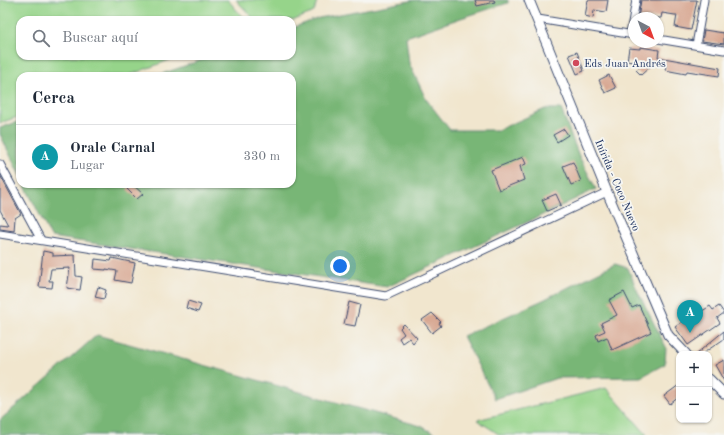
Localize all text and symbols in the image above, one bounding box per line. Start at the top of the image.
north arrow [628,12,664,48]
search box [16,16,296,60]
icon: search [30,27,52,49]
text: Buscar aquí [62,31,138,46]
marker: Eds Juan Andrés [571,58,581,68]
place label: Eds Juan Andrés [584,59,666,70]
text: Cerca [32,90,75,107]
street label: Inírida - Coco Nuevo [592,138,641,233]
text: Orale Carnal [70,141,155,156]
text: A [40,150,50,163]
text: 330 m [243,150,280,163]
text: Lugar [70,159,104,172]
your location [330,256,350,276]
pin: A [677,300,703,333]
map controls [676,351,712,423]
button: + [676,351,712,387]
button: − [676,387,712,423]

